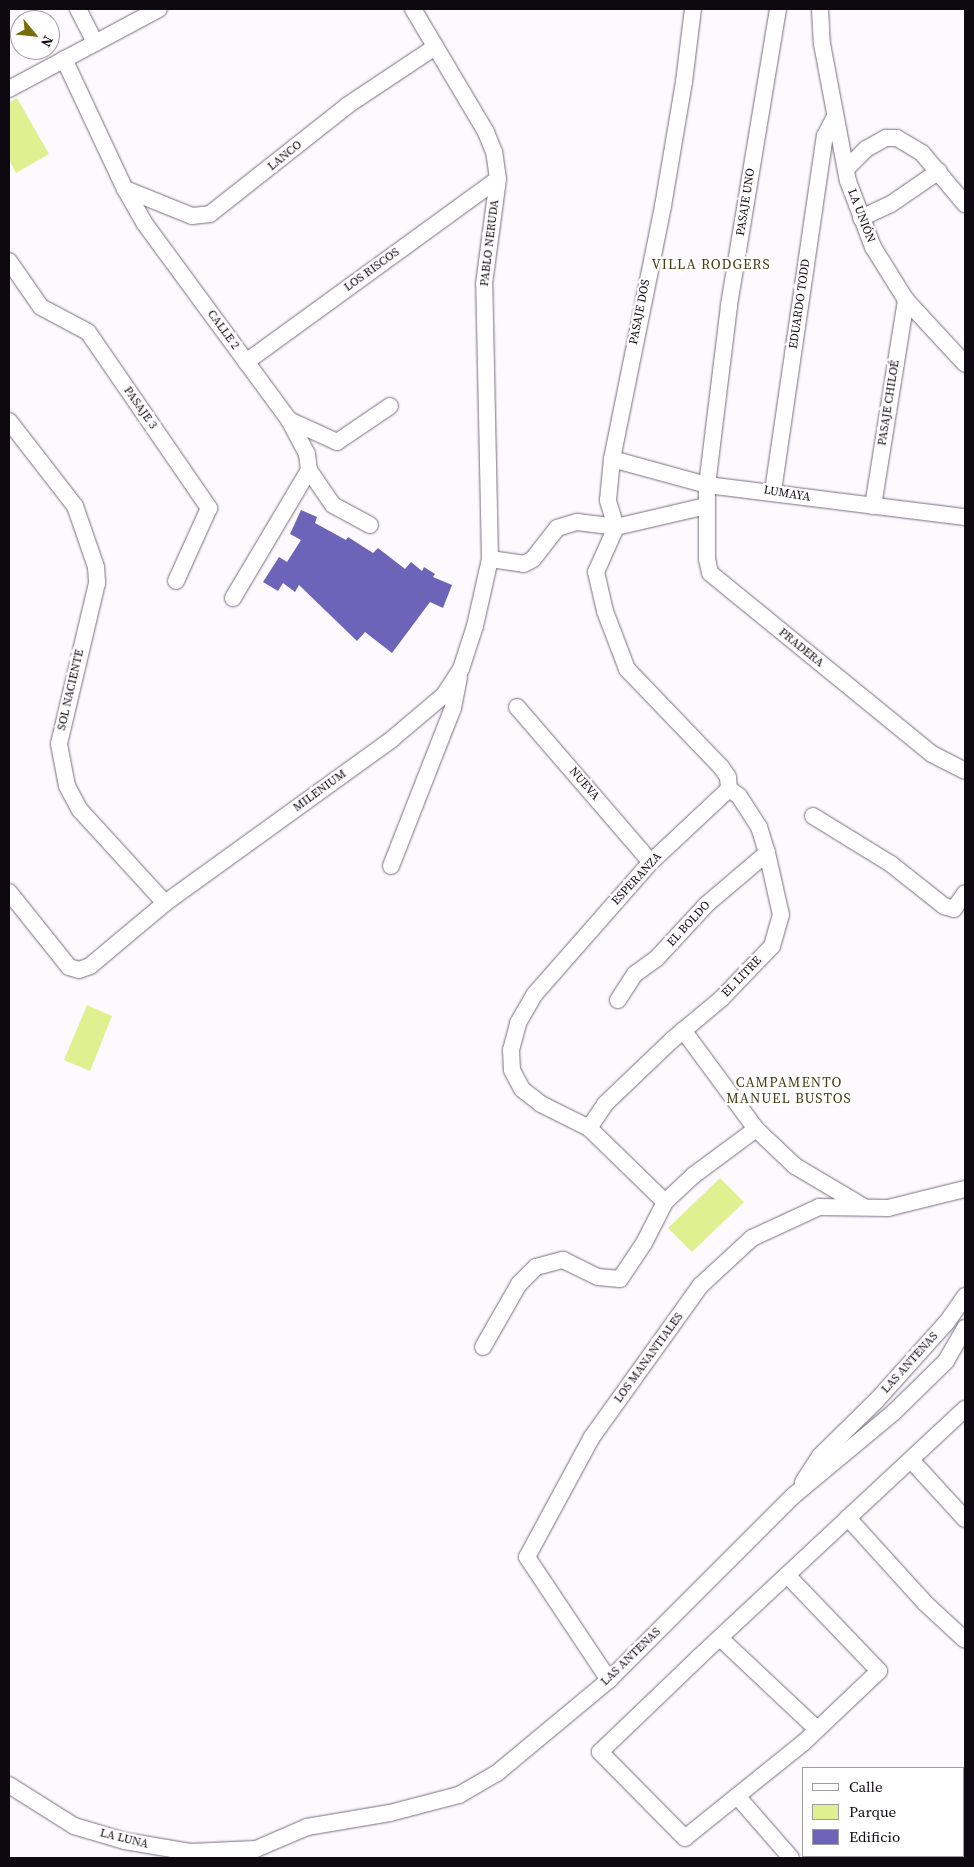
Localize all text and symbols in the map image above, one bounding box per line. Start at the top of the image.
north arrow [10,10,60,60]
text: N [36,32,59,51]
street label: LANCO [265,138,305,174]
street label: PASAJE UNO [734,167,758,237]
street label: LA UNIÓN [844,187,878,245]
street label: PABLO NERUDA [478,199,502,287]
street label: LOS RISCOS [341,245,403,295]
district label: VILLA RODGERS [650,256,772,272]
street label: EDUARDO TODD [787,258,813,350]
street label: PASAJE DOS [627,278,653,346]
street label: CALLE 2 [204,307,242,353]
street label: PASAJE CHILOÉ [875,359,903,447]
street label: PASAJE 3 [120,384,160,432]
street label: LUMAYA [762,483,812,505]
street label: PRADERA [775,625,827,671]
street label: SOL NACIENTE [55,648,87,732]
street label: NUEVA [566,765,602,803]
street label: MILENIUM [291,767,349,815]
street label: ESPERANZA [609,850,665,908]
street label: EL BOLDO [664,898,714,950]
street label: EL LITRE [719,954,765,1000]
district label: CAMPAMENTO MANUEL BUSTOS [725,1074,853,1106]
street label: LOS MANANTIALES [611,1310,687,1406]
street label: LAS ANTENAS [879,1329,941,1397]
street label: LAS ANTENAS [598,1625,664,1689]
legend [802,1767,964,1857]
text: Calle [849,1776,883,1797]
text: Parque [849,1801,896,1822]
street label: LA LUNA [98,1826,150,1852]
text: Edificio [849,1826,900,1847]

